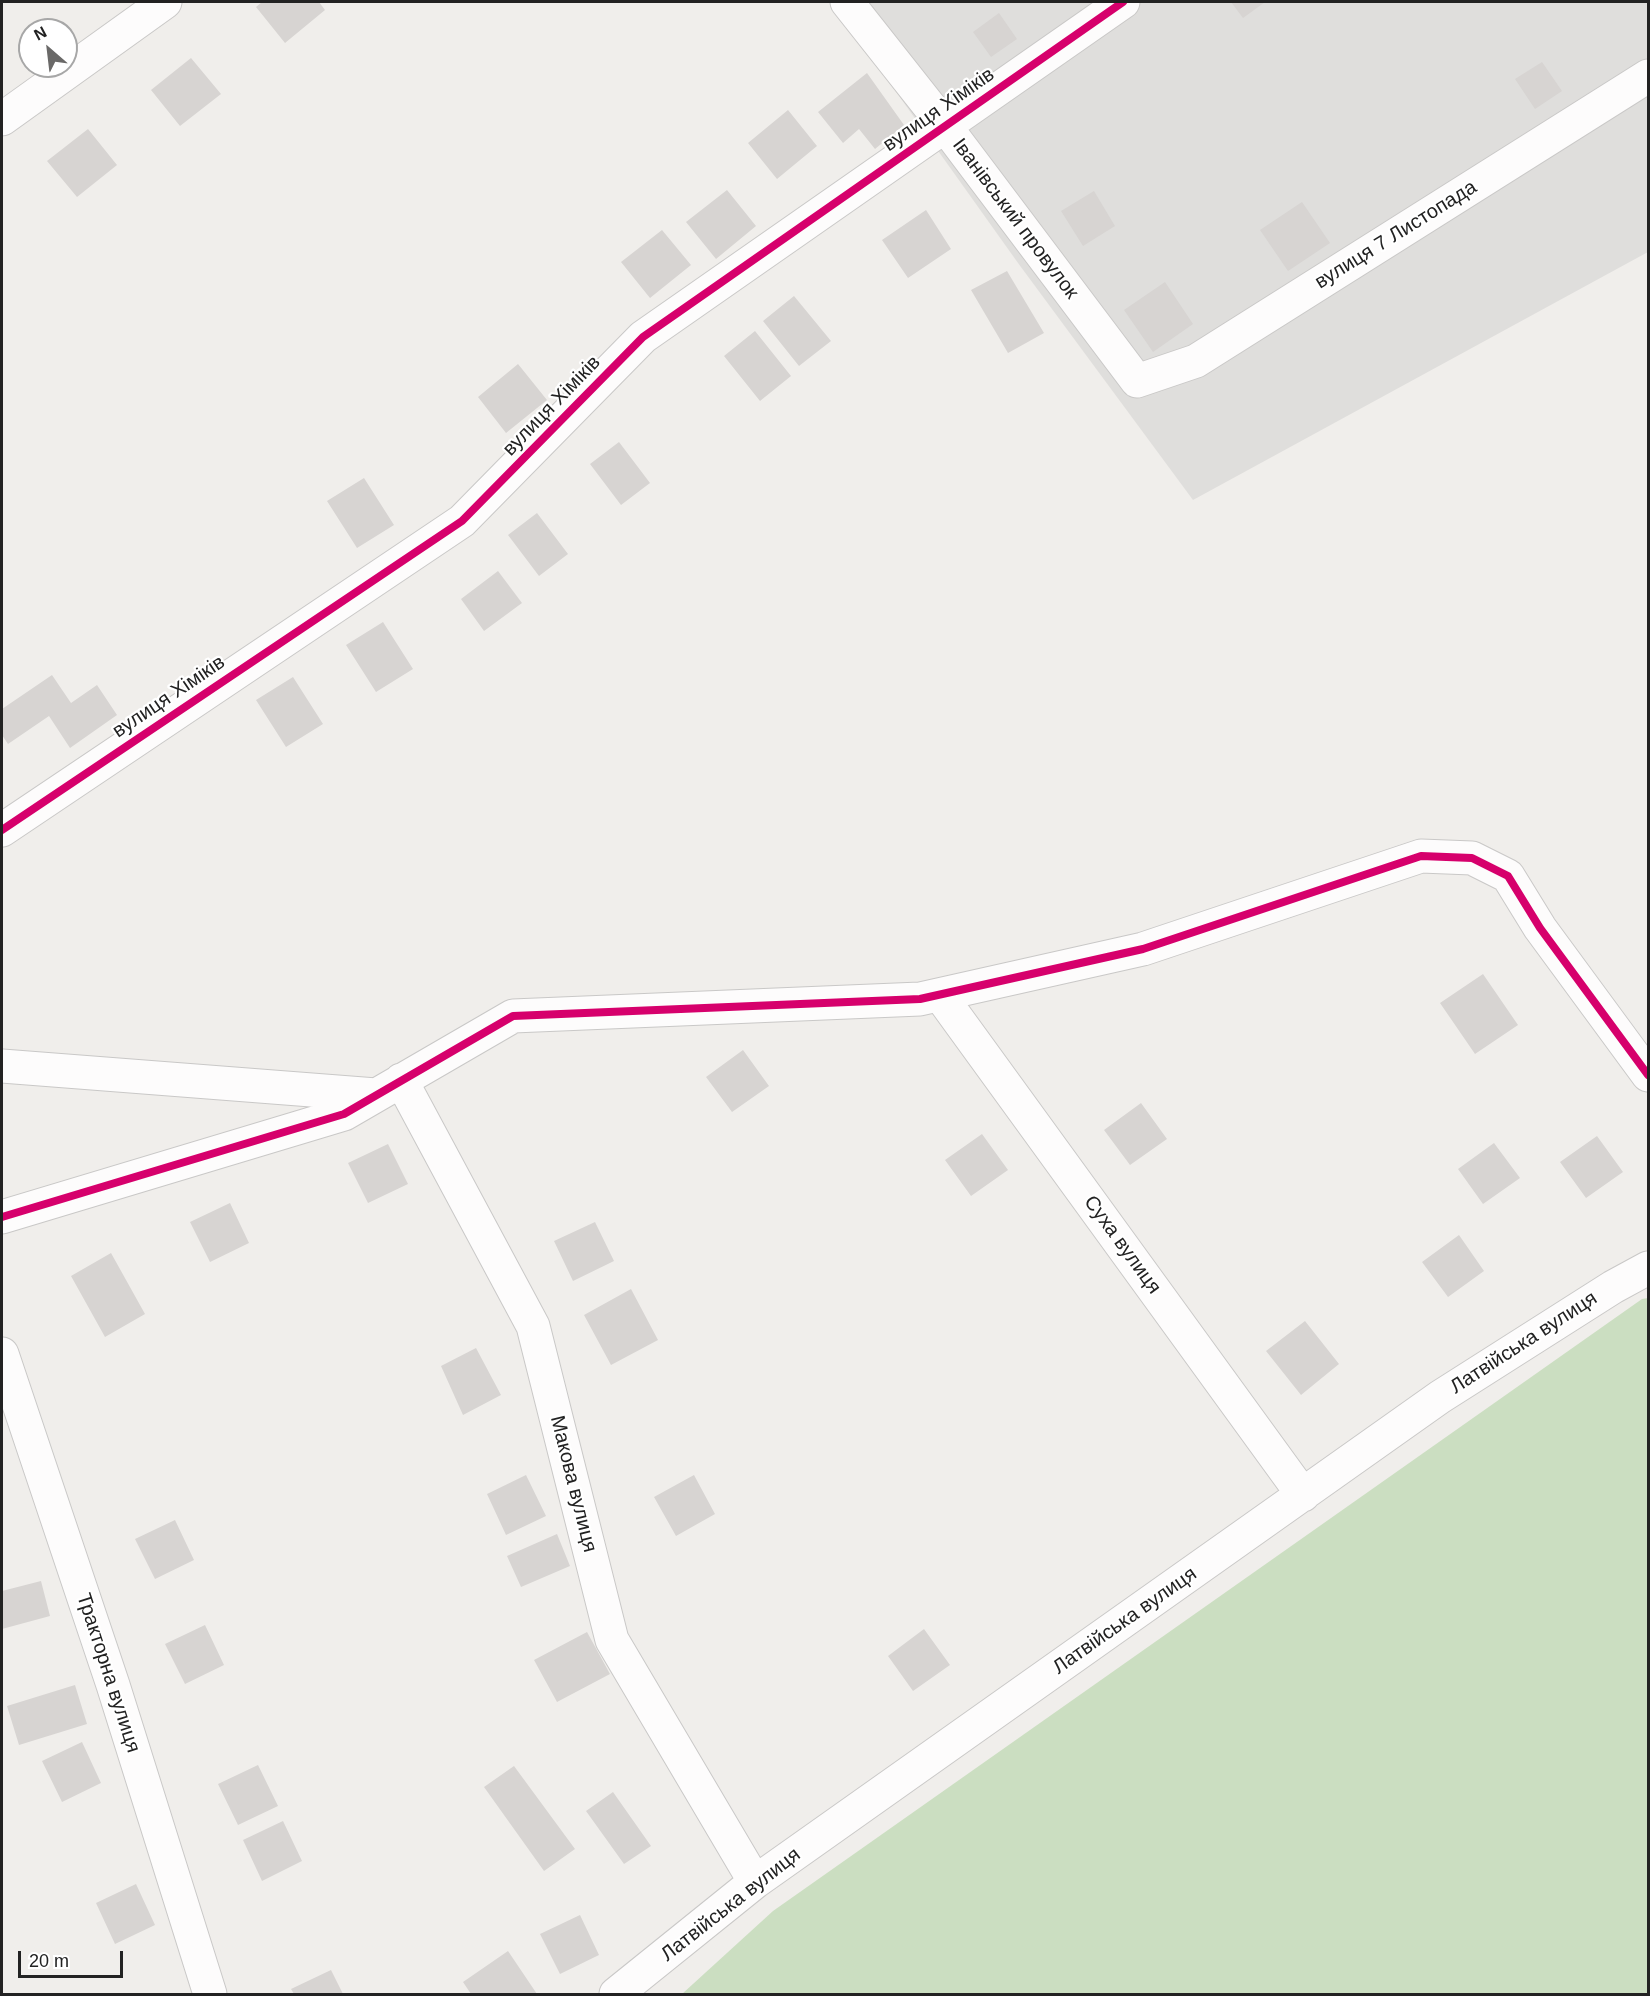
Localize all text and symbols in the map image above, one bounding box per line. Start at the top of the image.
north arrow [18,18,78,78]
text: N [31,23,49,44]
street label: вулиця Хіміків [879,63,999,157]
street label: Іванівський провулок [947,134,1083,304]
street label: вулиця 7 Листопада [1311,175,1481,295]
street label: вулиця Хіміків [498,351,606,461]
street label: вулиця Хіміків [108,651,230,743]
street label: Суха вулиця [1078,1191,1166,1299]
street label: Латвійська вулиця [1446,1287,1602,1399]
street label: Макова вулиця [544,1413,602,1555]
street label: Латвійська вулиця [1048,1562,1202,1680]
street label: Тракторна вулиця [71,1590,145,1756]
street label: Латвійська вулиця [656,1843,806,1967]
scale bar [21,1939,126,1977]
text: 20 m [29,1951,69,1971]

